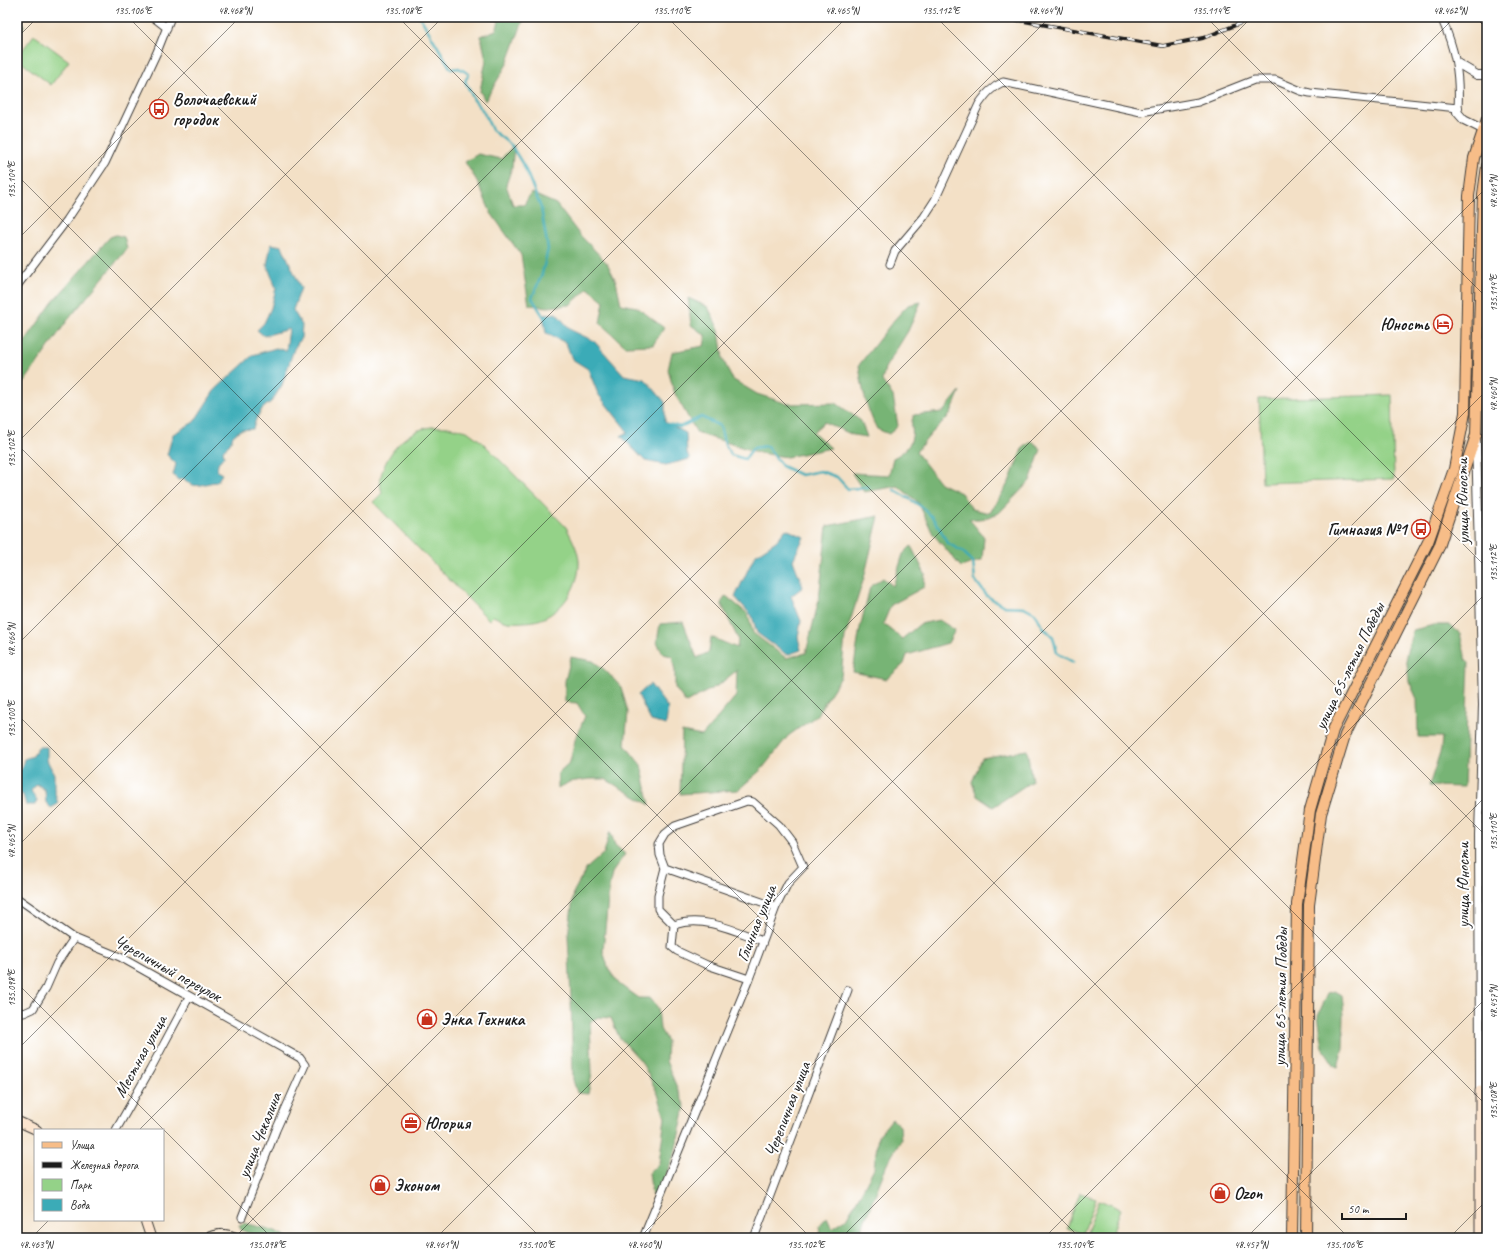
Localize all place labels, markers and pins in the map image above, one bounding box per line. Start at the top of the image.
place label: Волочаевский городок [173,89,258,130]
bus stop icon: Волочаевский городок [148,98,170,120]
hotel icon: Юность [1432,313,1454,335]
place label: Юность [1380,314,1430,335]
bus stop icon: Гимназия №1 [1410,518,1432,540]
place label: Гимназия №1 [1328,519,1409,540]
shop icon: Энка Техника [416,1008,438,1030]
place label: Энка Техника [441,1009,526,1030]
office icon: Югория [400,1112,422,1134]
place label: Югория [425,1113,472,1134]
shop icon: Эконом [369,1174,391,1196]
place label: Эконом [394,1175,441,1196]
shop icon: Ozon [1209,1182,1231,1204]
place label: Ozon [1234,1183,1264,1204]

